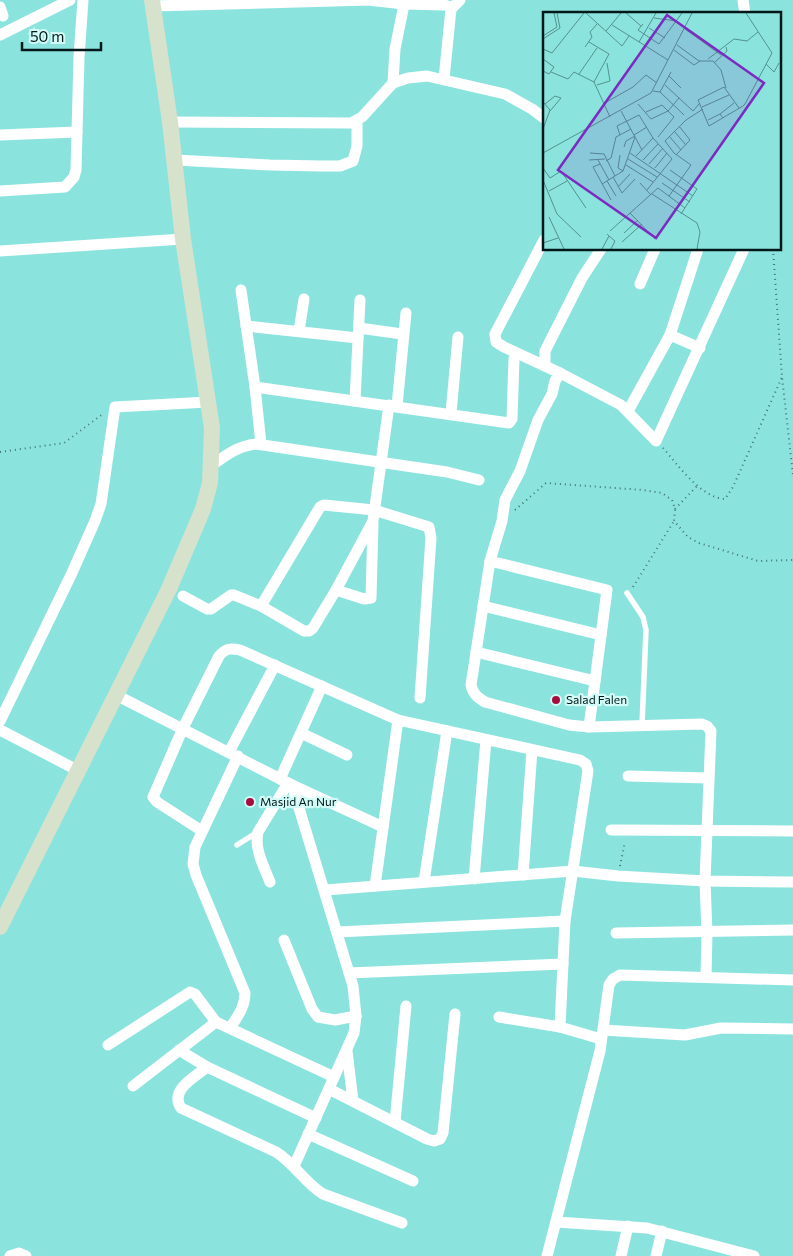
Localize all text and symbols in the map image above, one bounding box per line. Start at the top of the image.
inset map [543,12,780,250]
scale bar [22,20,101,52]
text: 50 m [30,27,64,45]
place label: Salad Falen [566,692,627,706]
marker: Salad Falen [550,694,562,706]
place label: Masjid An Nur [260,794,337,808]
marker: Masjid An Nur [244,796,256,808]

